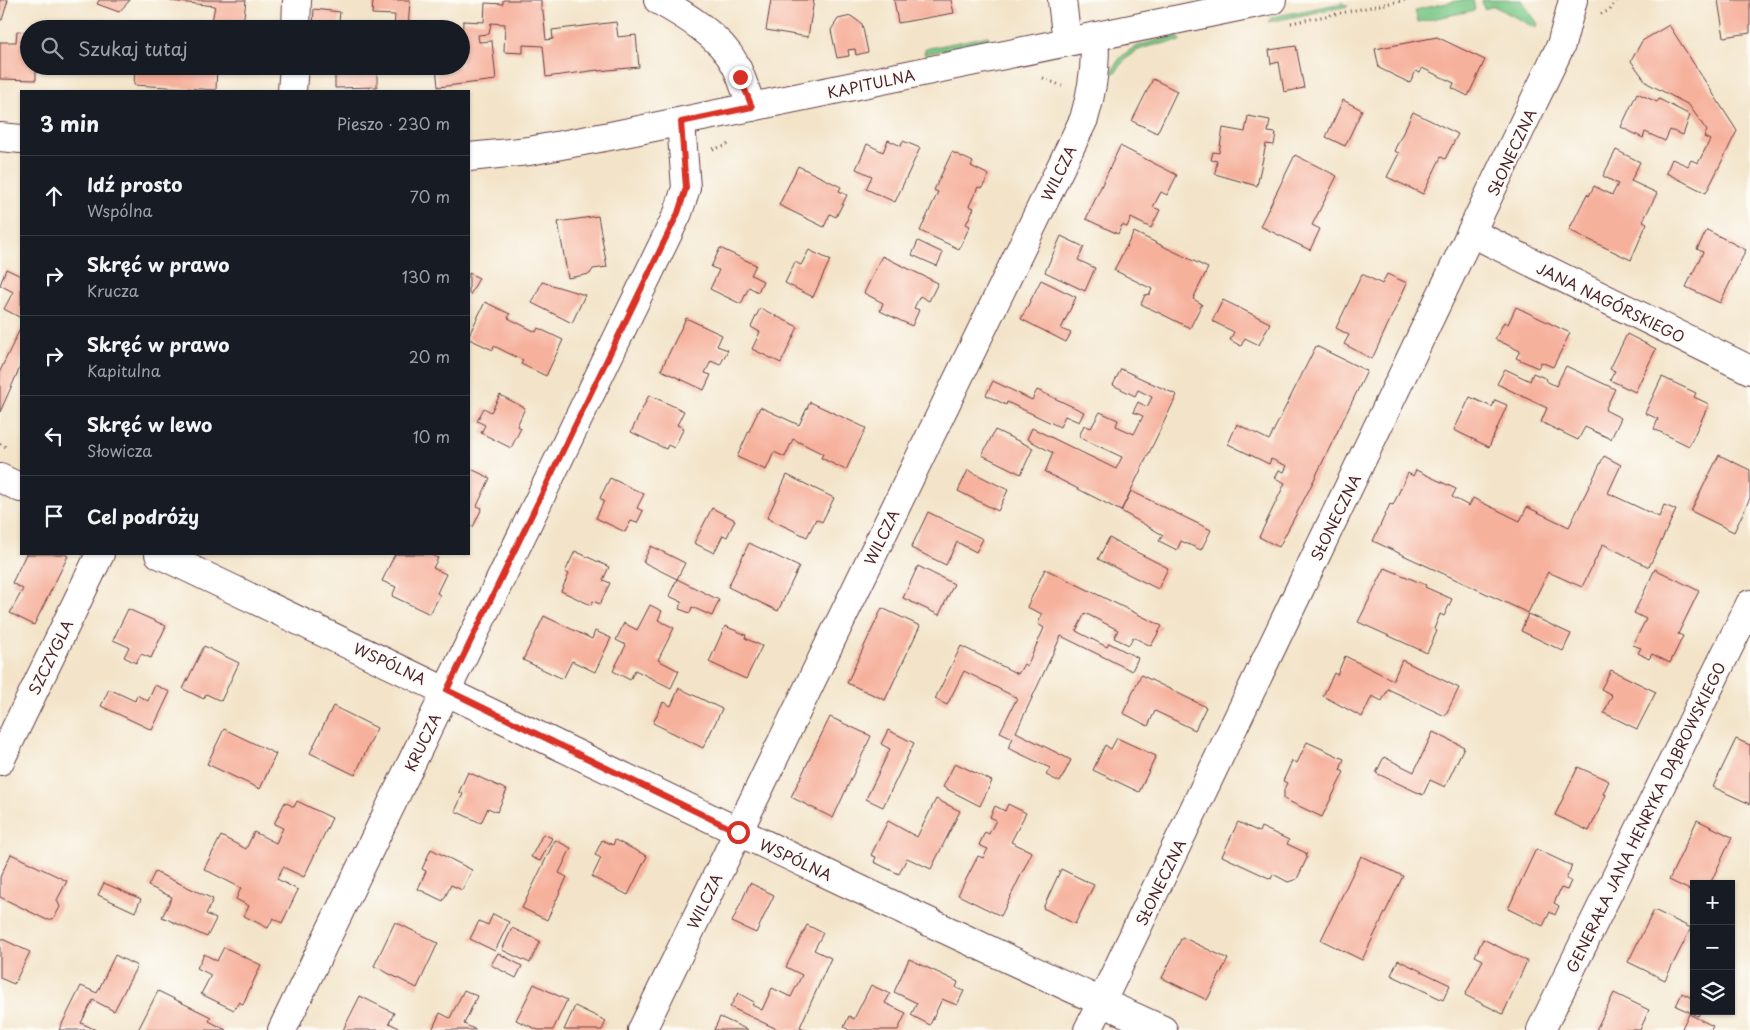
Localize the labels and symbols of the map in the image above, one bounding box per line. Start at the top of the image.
street label: KAPITULNA [825,62,917,104]
route end [729,66,752,89]
street label: SŁONECZNA [1481,105,1541,199]
street label: WILCZA [1035,141,1081,205]
street label: JANA NAGÓRSKIEGO [1533,256,1689,348]
street label: SŁONECZNA [1304,470,1366,564]
street label: WILCZA [858,505,904,569]
street label: SZCZYGLA [22,615,78,699]
street label: WSPÓLNA [350,636,430,690]
street label: GENERAŁA JANA HENRYKA DĄBROWSKIEGO [1559,658,1731,976]
street label: KRUCZA [398,709,446,775]
route start [727,821,750,844]
street label: WSPÓLNA [756,832,836,886]
street label: SŁONECZNA [1129,835,1191,929]
street label: WILCZA [681,869,727,933]

